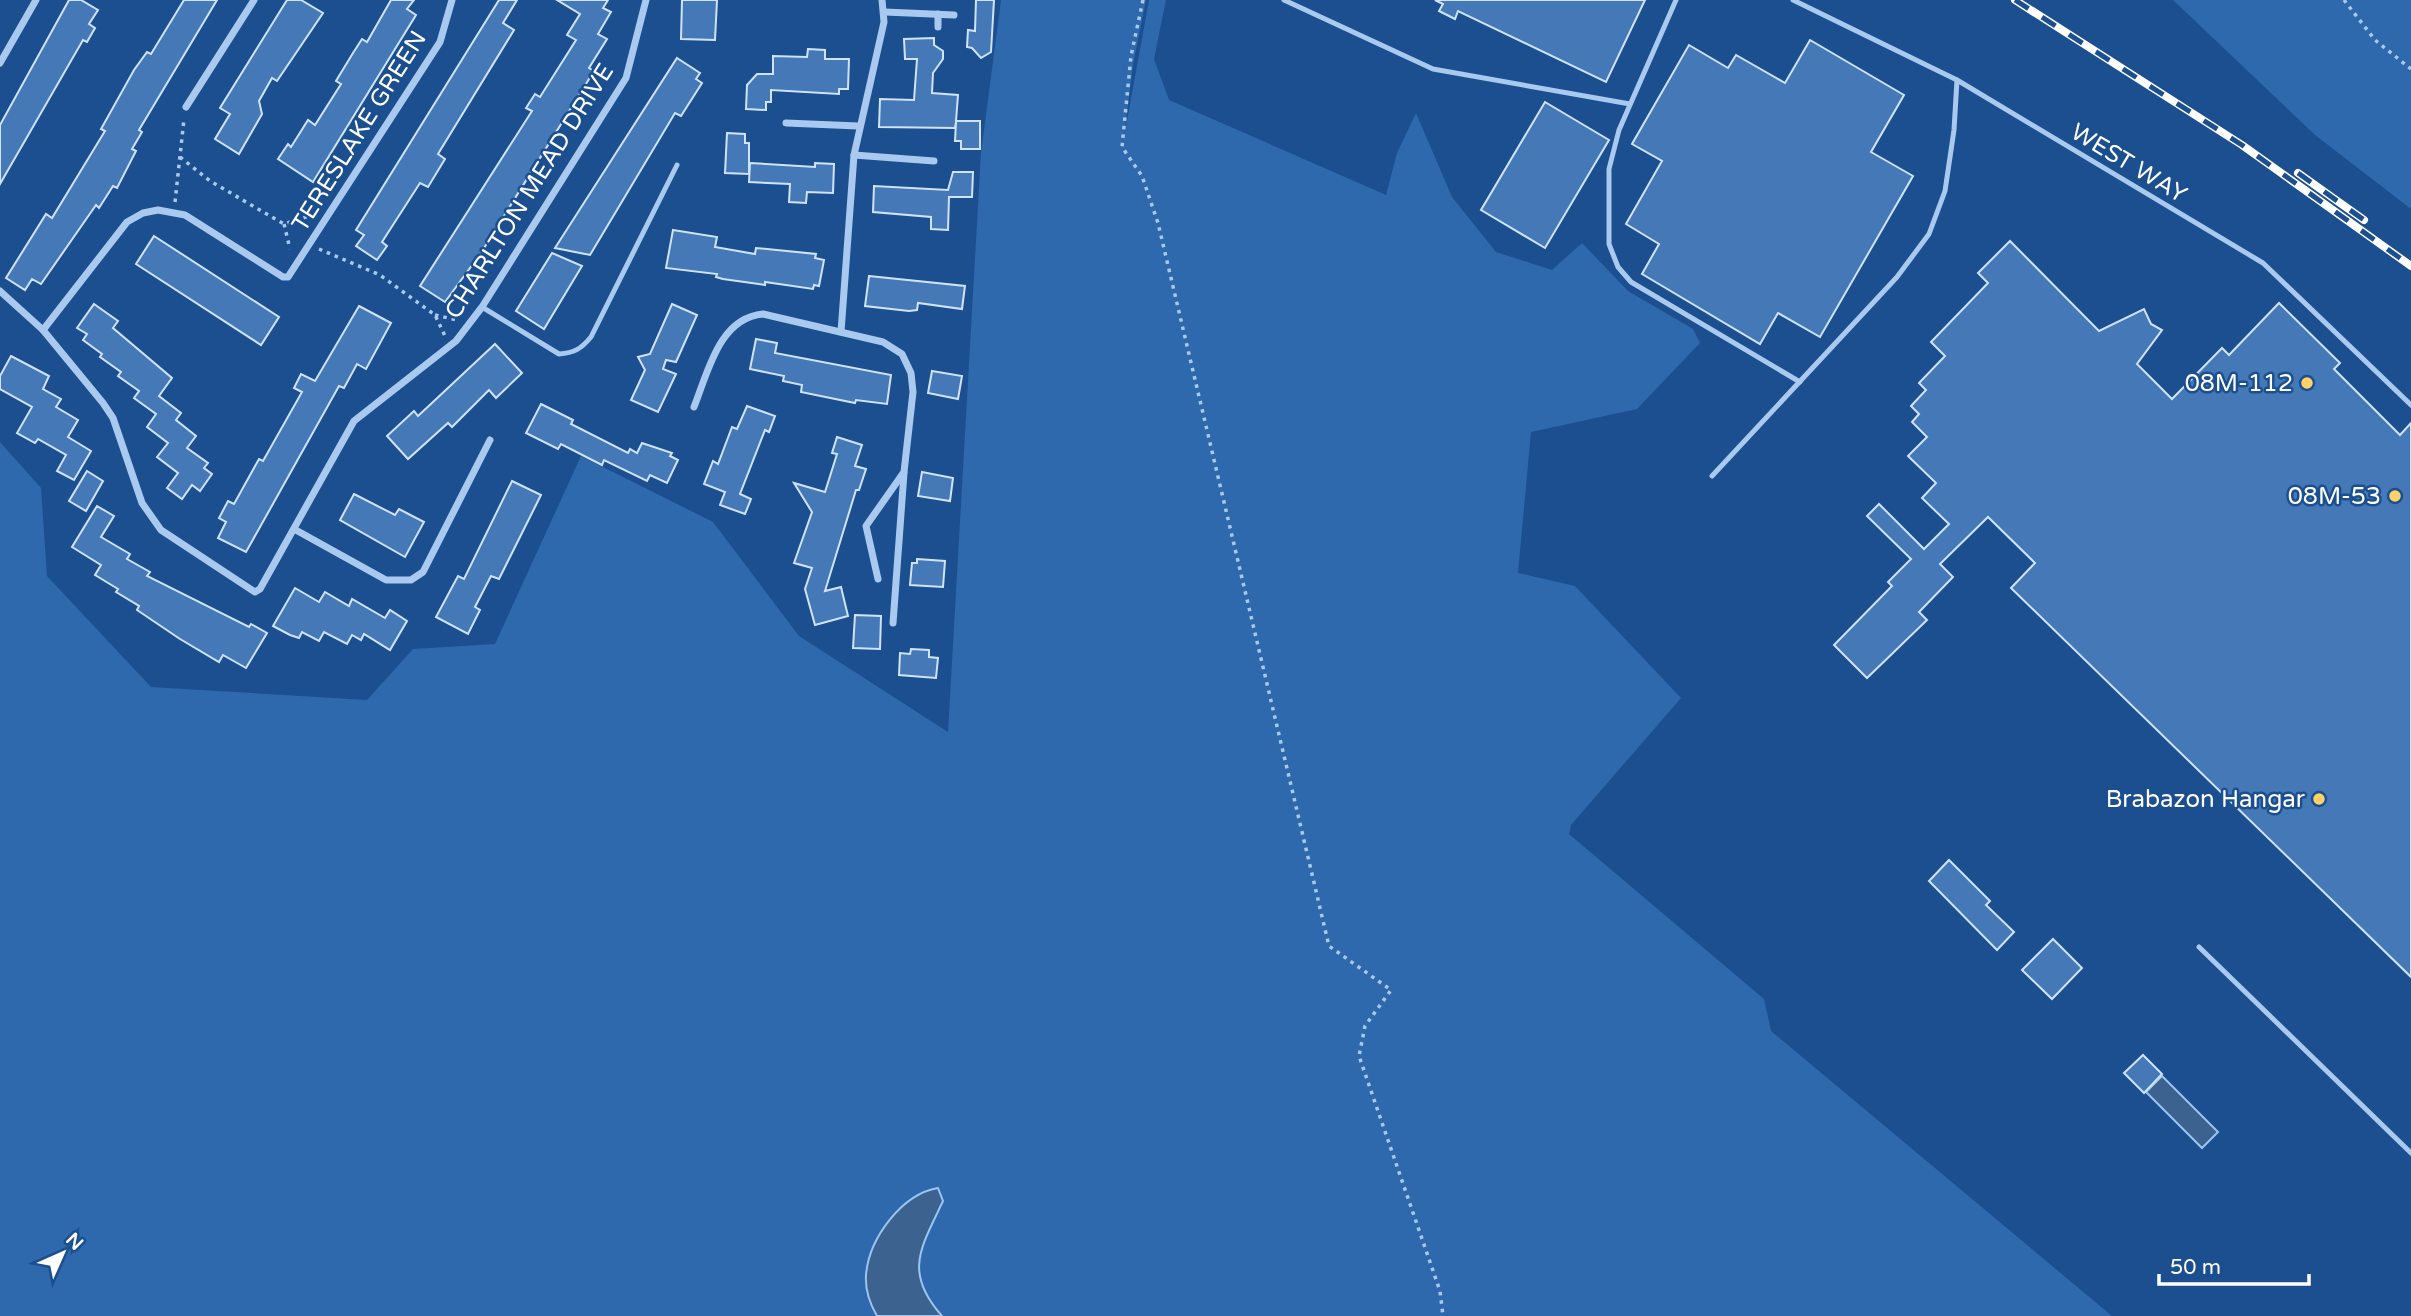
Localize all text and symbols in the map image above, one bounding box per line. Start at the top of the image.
street label: TERESLAKE GREEN [286,26,433,237]
street label: CHARLTON MEAD DRIVE [439,58,620,324]
street label: WEST WAY [2065,117,2192,209]
place label: 08M-112 [2185,369,2293,398]
marker: 08M-112 [2299,375,2315,391]
place label: 08M-53 [2288,482,2381,511]
marker: 08M-53 [2387,488,2403,504]
place label: Brabazon Hangar [2106,785,2306,814]
marker: Brabazon Hangar [2311,791,2327,807]
north arrow [28,1218,98,1288]
text: N [61,1229,87,1255]
scale bar [2159,1242,2310,1286]
text: 50 m [2170,1255,2221,1280]

